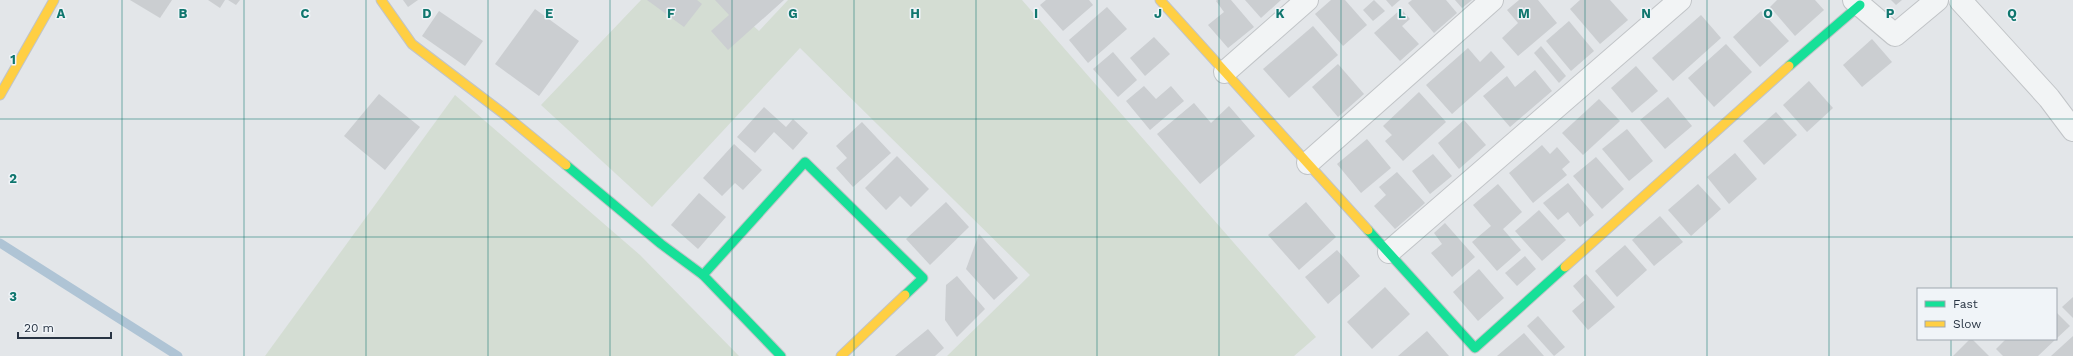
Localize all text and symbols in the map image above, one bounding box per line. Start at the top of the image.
text: A [57,6,66,21]
text: B [179,6,188,21]
text: C [301,6,310,21]
text: D [422,6,432,21]
text: E [545,6,553,21]
text: F [667,6,675,21]
text: G [788,6,798,21]
text: H [910,6,920,21]
text: I [1034,6,1038,21]
text: J [1154,6,1162,21]
text: K [1275,6,1285,21]
text: L [1398,6,1406,21]
text: M [1518,6,1530,21]
text: N [1641,6,1651,21]
text: O [1763,6,1773,21]
text: P [1886,6,1895,21]
text: Q [2007,6,2017,21]
text: 1 [10,52,16,67]
text: 2 [9,171,17,186]
legend [1917,288,2057,340]
text: 3 [9,289,17,304]
text: Fast [1953,297,1978,311]
scale bar [18,314,111,340]
text: Slow [1953,317,1981,331]
text: 20 m [24,321,54,335]

